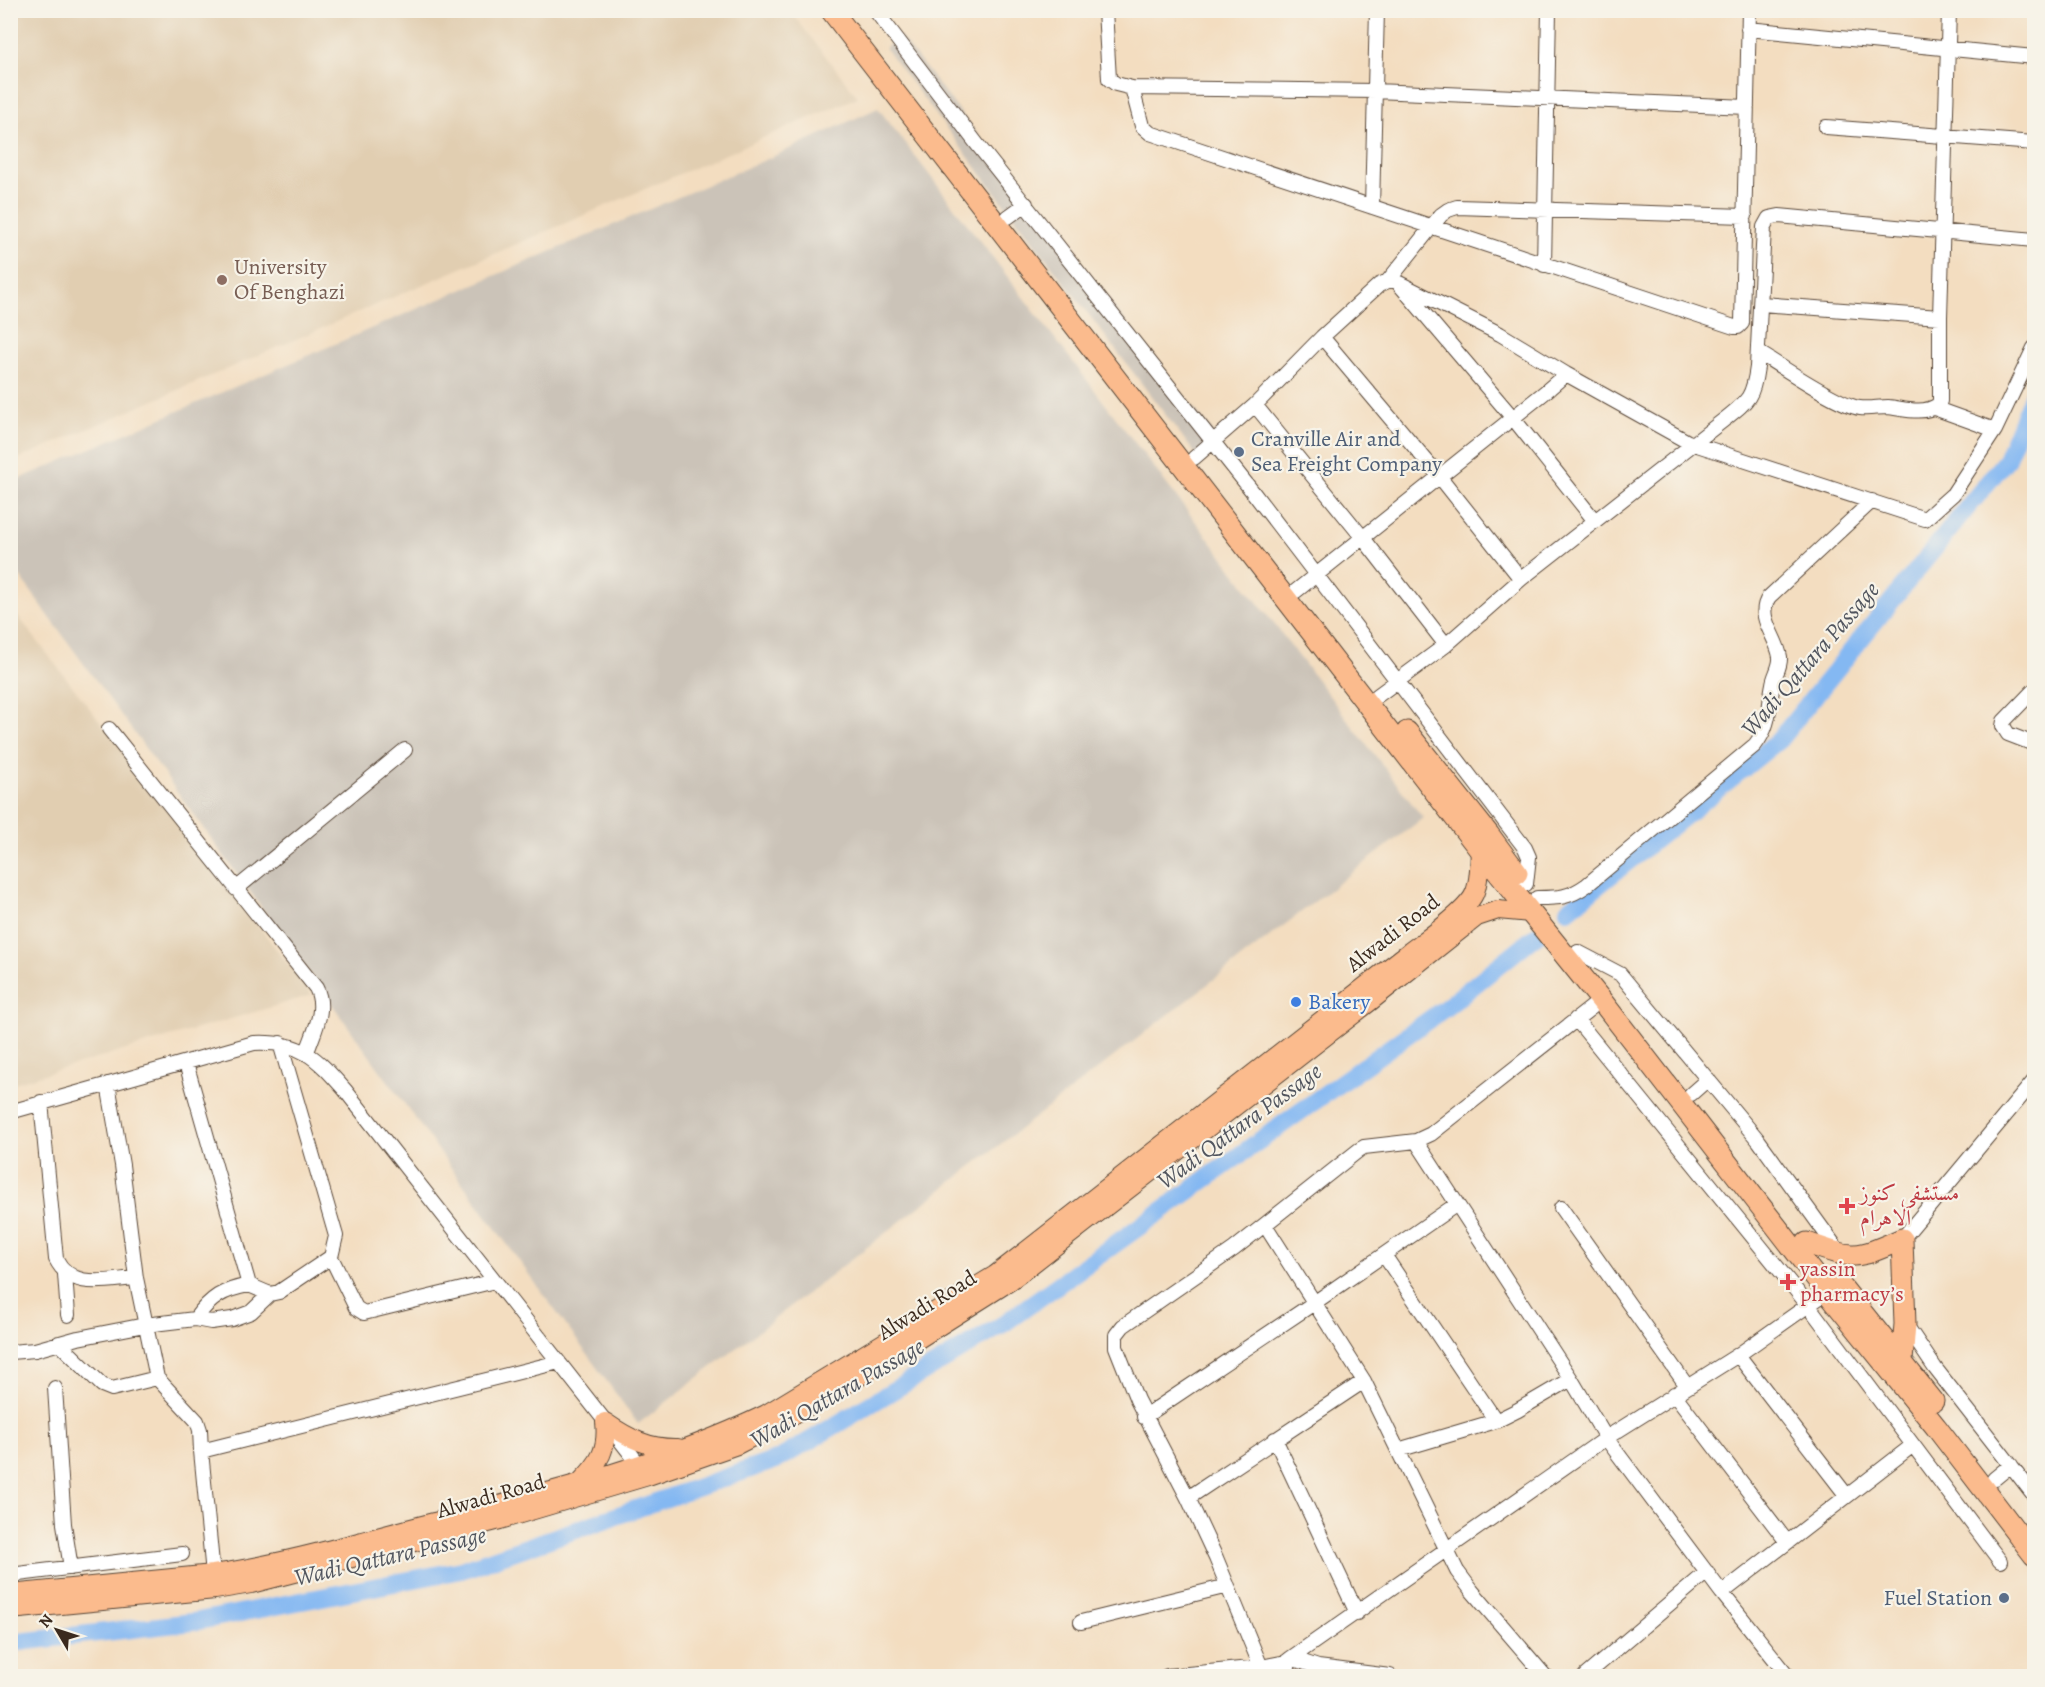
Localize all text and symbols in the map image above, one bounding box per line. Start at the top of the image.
place label: University Of Benghazi [234,252,345,307]
marker: University Of Benghazi [215,273,229,287]
place label: Cranville Air and Sea Freight Company [1251,424,1442,479]
marker: Cranville Air and Sea Freight Company [1232,445,1246,459]
water label: Wadi Qattara Passage [1734,574,1887,744]
street label: Alwadi Road [1339,887,1446,980]
place label: Bakery [1308,987,1370,1017]
marker: Bakery [1289,995,1303,1009]
water label: Wadi Qattara Passage [1150,1055,1328,1197]
place label: مستشفى كنوز الاهرام [1858,1178,1959,1237]
marker: مستشفى كنوز الاهرام [1838,1197,1856,1215]
place label: yassin pharmacy’s [1799,1254,1904,1309]
street label: Alwadi Road [871,1263,982,1348]
marker: yassin pharmacy’s [1781,1275,1795,1289]
water label: Wadi Qattara Passage [744,1330,930,1456]
street label: Alwadi Road [432,1466,549,1526]
water label: Wadi Qattara Passage [291,1518,490,1594]
place label: Fuel Station [1884,1583,1992,1613]
marker: Fuel Station [1997,1591,2011,1605]
north arrow [27,1600,87,1660]
text: N [34,1609,59,1633]

